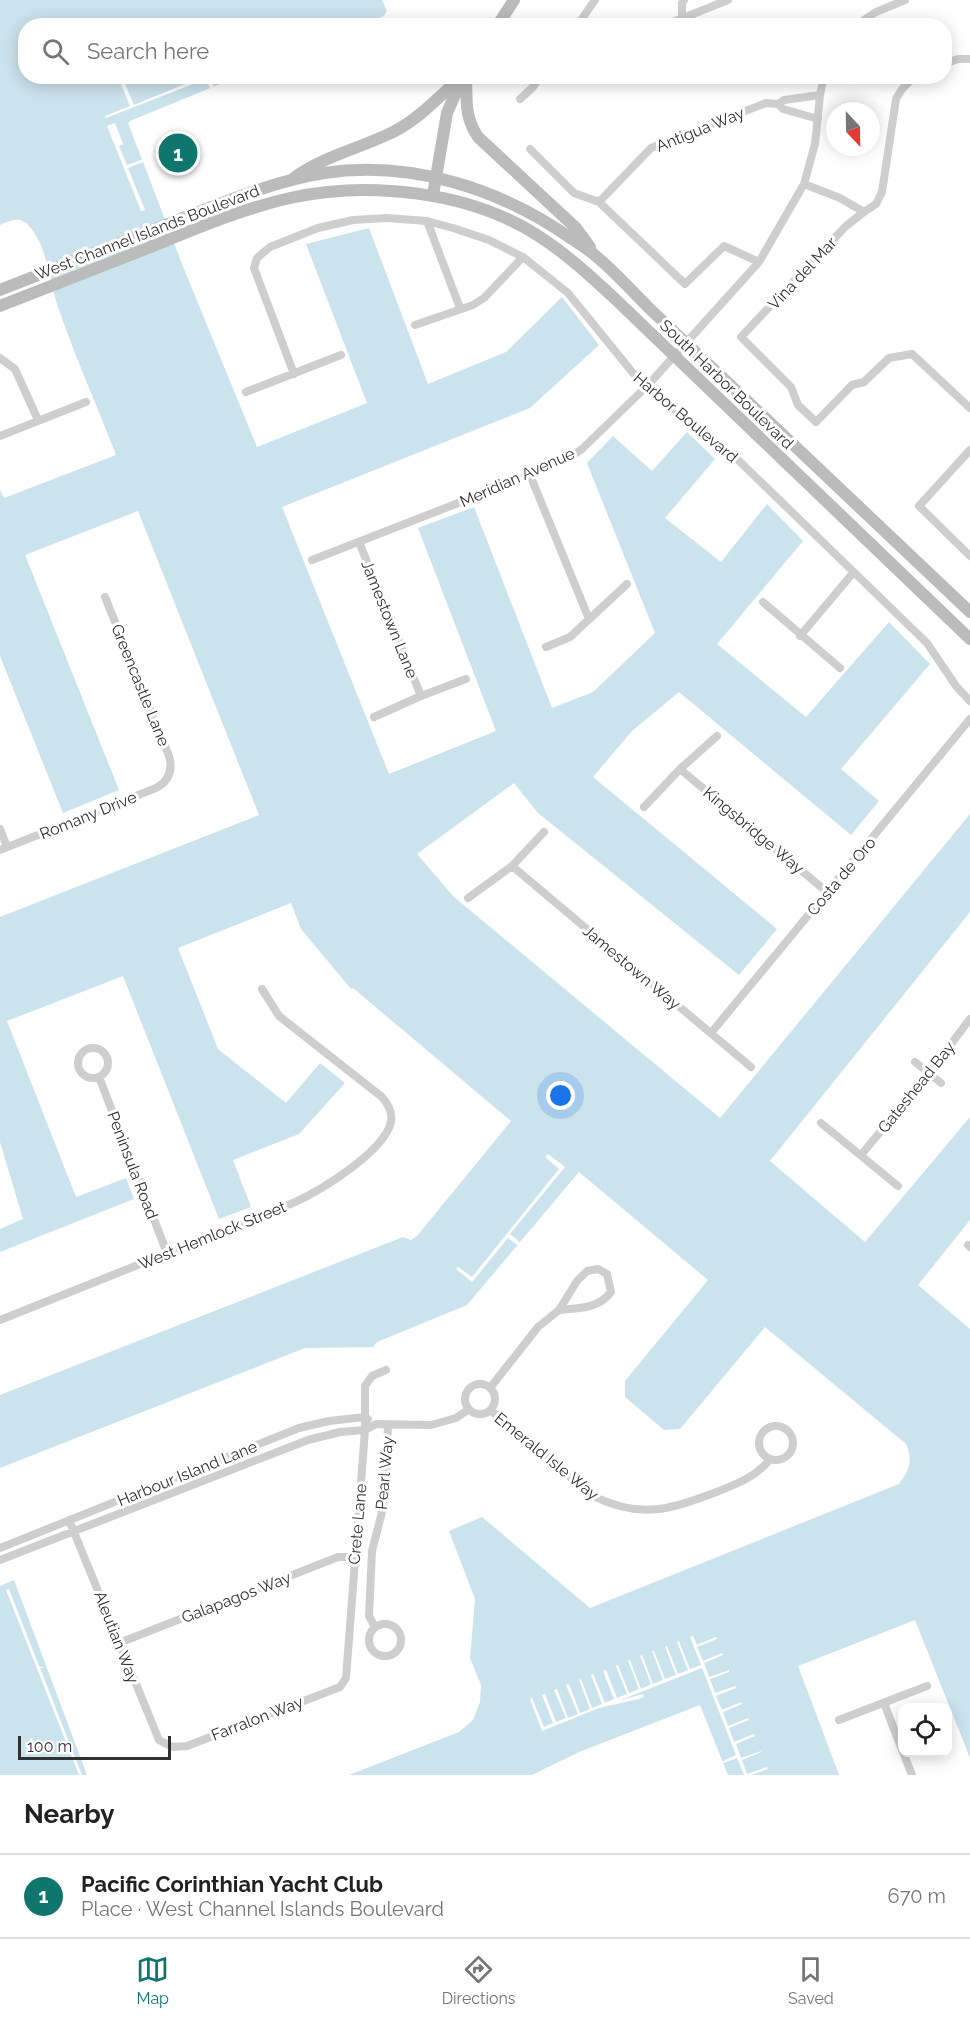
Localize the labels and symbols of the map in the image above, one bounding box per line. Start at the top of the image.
north arrow [826,102,880,156]
street label: Antigua Way [653,103,747,156]
pin: 1 [158,130,198,176]
street label: West Channel Islands Boulevard [32,181,262,284]
street label: Vina del Mar [764,233,841,313]
street label: South Harbor Boulevard [656,315,798,453]
street label: Harbor Boulevard [630,368,742,466]
street label: Meridian Avenue [457,444,578,511]
street label: Jamestown Lane [357,557,422,681]
street label: Greencastle Lane [107,621,174,749]
street label: Kingsbridge Way [700,783,808,878]
street label: Romany Drive [37,787,139,844]
street label: Costa de Oro [803,833,880,919]
street label: Jamestown Way [579,921,685,1014]
street label: Gateshead Bay [874,1038,959,1137]
your location [546,1081,575,1110]
street label: Peninsula Road [103,1109,162,1222]
street label: West Hemlock Street [136,1197,289,1274]
street label: Emerald Isle Way [491,1409,603,1504]
street label: Pearl Way [372,1435,397,1511]
street label: Harbour Island Lane [115,1437,260,1510]
street label: Crete Lane [344,1483,370,1565]
street label: Galapagos Way [179,1568,294,1627]
street label: Aleutian Way [90,1588,143,1686]
street label: Farralon Way [209,1692,306,1745]
scale bar [18,1733,171,1760]

